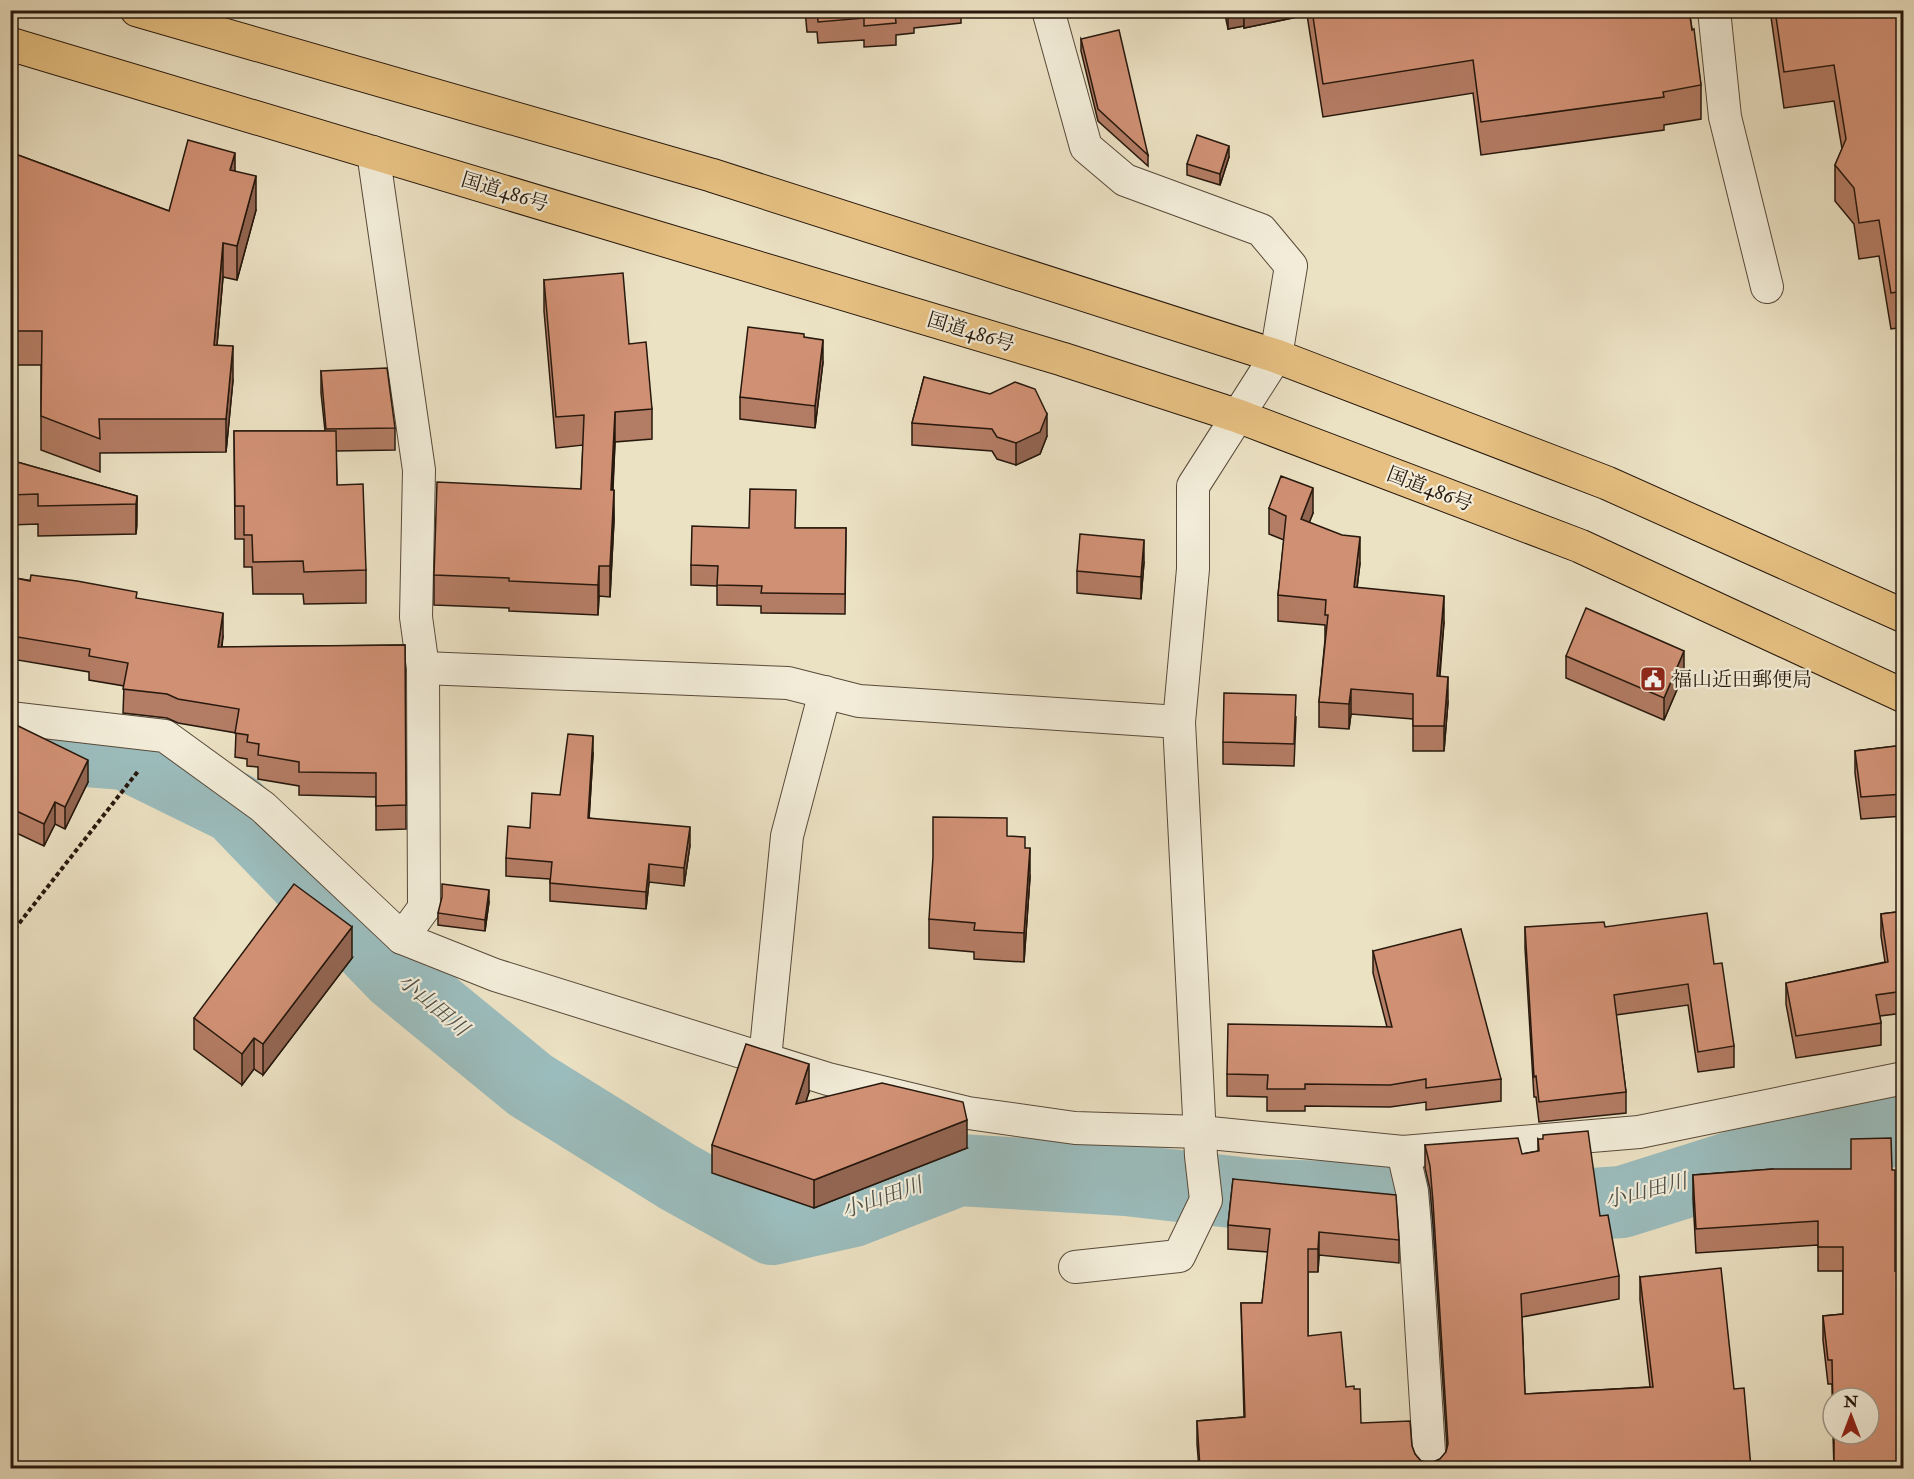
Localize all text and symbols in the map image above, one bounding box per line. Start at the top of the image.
street label: 国道486号 [458,167,552,217]
street label: 国道486号 [924,307,1018,357]
street label: 国道486号 [1383,461,1477,517]
public building icon: 福山近田郵便局 [1638,664,1668,694]
place label: 福山近田郵便局 [1672,667,1812,692]
water label: 小山田川 [392,968,475,1044]
water label: 小山田川 [1602,1167,1692,1214]
water label: 小山田川 [838,1171,928,1224]
north arrow [1821,1386,1881,1446]
text: N [1843,1392,1859,1412]

